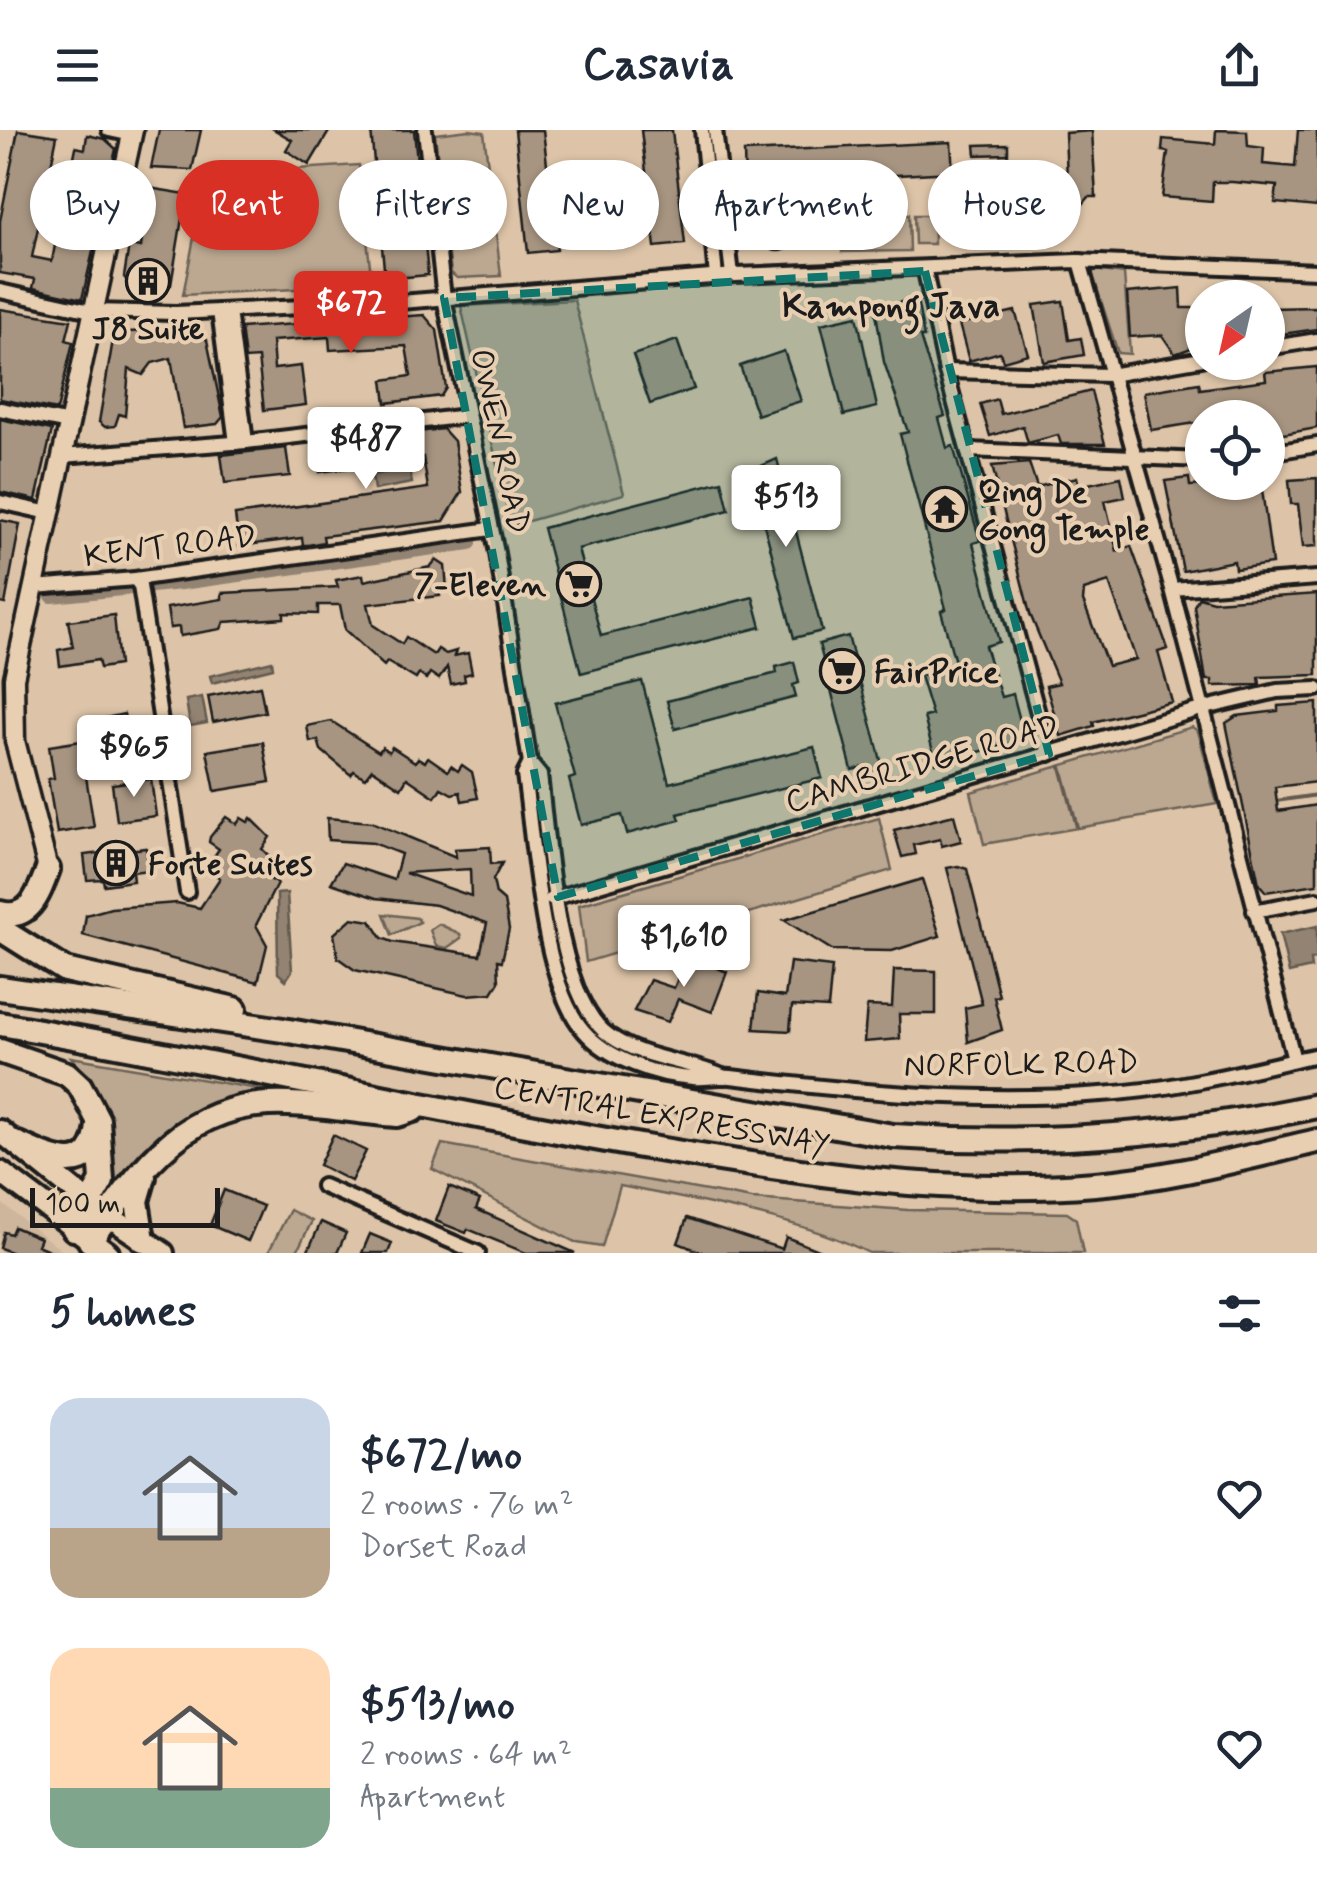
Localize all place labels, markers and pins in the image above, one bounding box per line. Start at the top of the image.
building icon: J8 Suite [125,258,171,304]
pin: $672 [292,271,410,356]
place label: J8 Suite [92,309,204,351]
pin: $487 [307,407,425,492]
pin: $513 [727,465,845,550]
place label: Qing De Gong Temple [978,472,1150,554]
temple icon: Qing De Gong Temple [922,486,968,532]
supermarket icon: 7-Eleven [556,561,602,607]
place label: 7-Eleven [414,565,547,607]
supermarket icon: FairPrice [819,648,865,694]
place label: FairPrice [874,652,999,694]
pin: $965 [75,715,193,800]
building icon: Forte Suites [93,840,139,886]
place label: Forte Suites [148,844,313,886]
pin: $1,610 [603,905,765,990]

